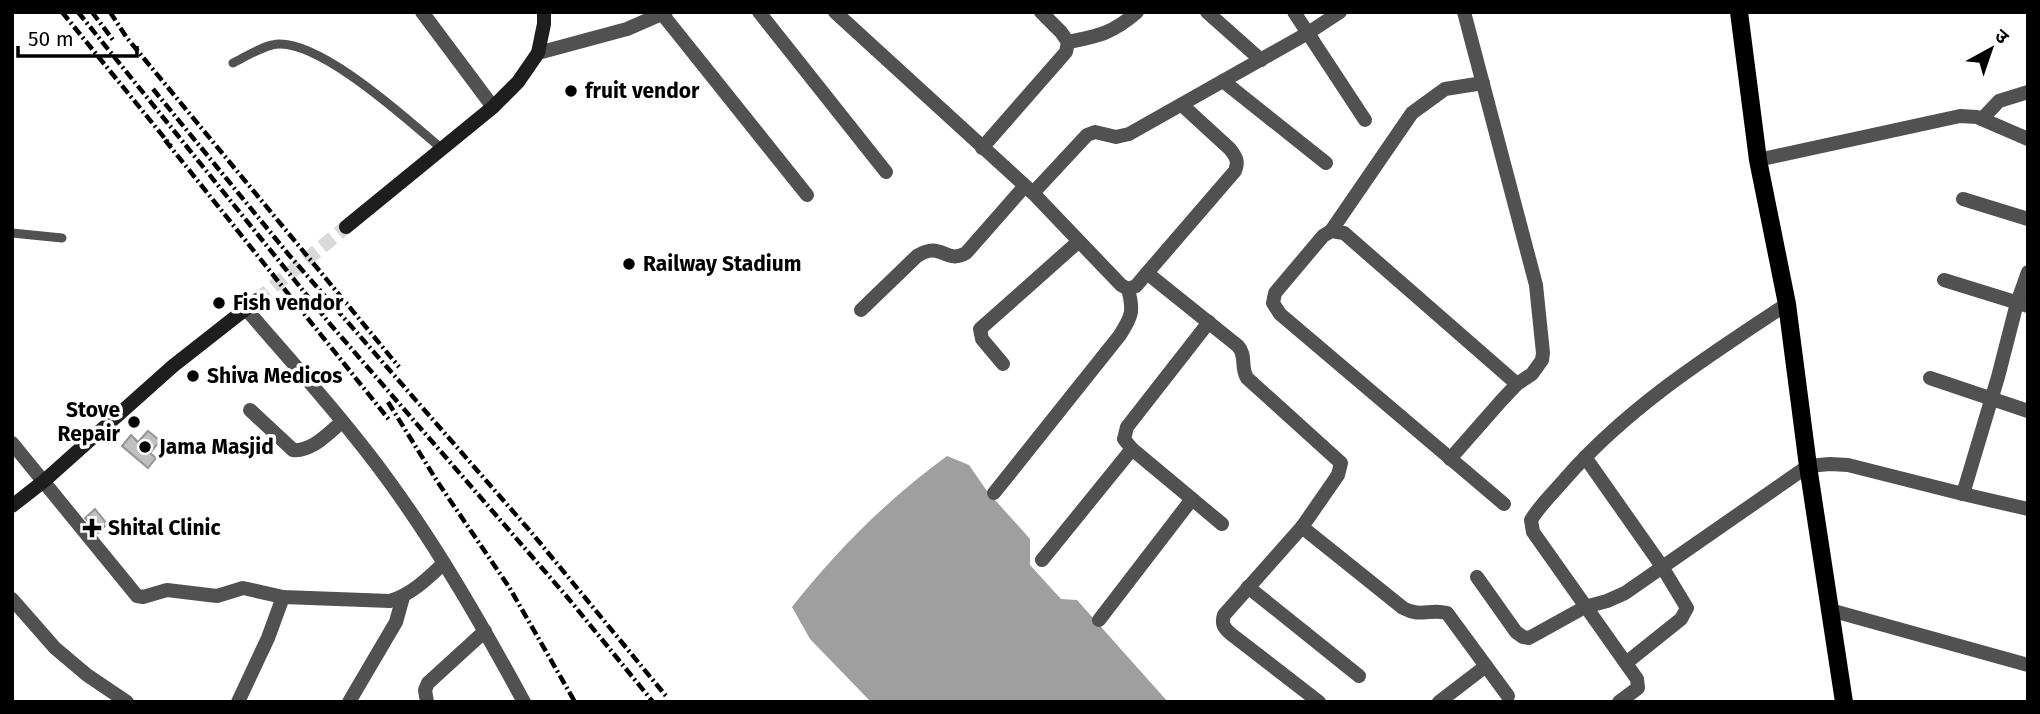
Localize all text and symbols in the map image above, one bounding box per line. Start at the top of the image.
scale bar [18,14,136,58]
north arrow [1956,14,2026,84]
text: उ [1990,24,2014,49]
text: 50 m [28,26,74,52]
place label: fruit vendor [585,78,700,104]
marker: fruit vendor [563,83,579,99]
place label: Railway Stadium [643,251,802,277]
marker: Railway Stadium [621,256,637,272]
place label: Fish vendor [233,290,344,316]
marker: Fish vendor [211,295,227,311]
place label: Shiva Medicos [207,363,343,389]
marker: Shiva Medicos [185,368,201,384]
place label: Stove Repair [58,397,121,447]
marker: Stove Repair [126,414,142,430]
place label: Jama Masjid [158,434,274,460]
marker: Jama Masjid [137,439,153,455]
place label: Shital Clinic [108,515,221,541]
marker: Shital Clinic [82,518,102,538]

